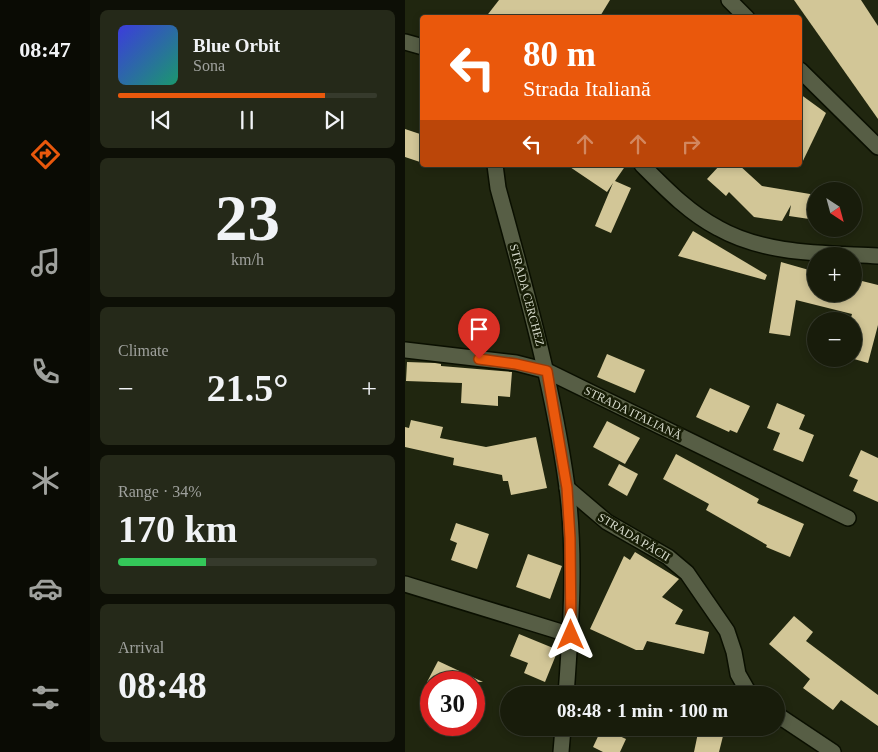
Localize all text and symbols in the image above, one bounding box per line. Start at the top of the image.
text: Blue Orbit [193,35,280,56]
icon: left [440,35,505,100]
text: 80 m [523,35,596,74]
text: 08:47 [19,37,71,62]
text: Sona [193,57,225,74]
text: Strada Italiană [523,76,651,101]
icon: previous [147,106,175,134]
icon: pause [233,106,261,134]
icon: next [320,106,348,134]
icon: left [518,130,546,158]
icon: ahead [571,130,599,158]
icon: ahead [624,130,652,158]
icon: right [677,130,705,158]
icon: directions [28,137,63,172]
text: 23 [215,182,280,254]
north arrow [807,182,863,238]
map controls [807,182,862,367]
street label: STRADA CERCHEZ [507,242,547,348]
icon: music [28,245,63,280]
button: + [807,247,862,302]
text: km/h [231,251,264,268]
pin [458,308,500,359]
button: − [807,312,862,367]
icon: arrive [465,315,493,343]
text: Climate [118,342,169,359]
icon: phone [28,354,63,389]
text: 21.5° [207,367,288,409]
text: − [118,373,134,404]
text: + [361,373,377,404]
street label: STRADA ITALIANĂ [582,383,684,443]
icon: climate [28,463,63,498]
text: Range · 34% [118,483,202,500]
text: 170 km [118,508,237,550]
street label: STRADA PĂCII [595,510,673,564]
icon: car [28,571,63,606]
position arrow [544,608,596,660]
text: Arrival [118,639,164,656]
text: 08:48 [118,664,207,706]
speed limit sign: 30 [420,671,485,736]
icon: filters [28,680,63,715]
text: 08:48 · 1 min · 100 m [557,700,728,721]

